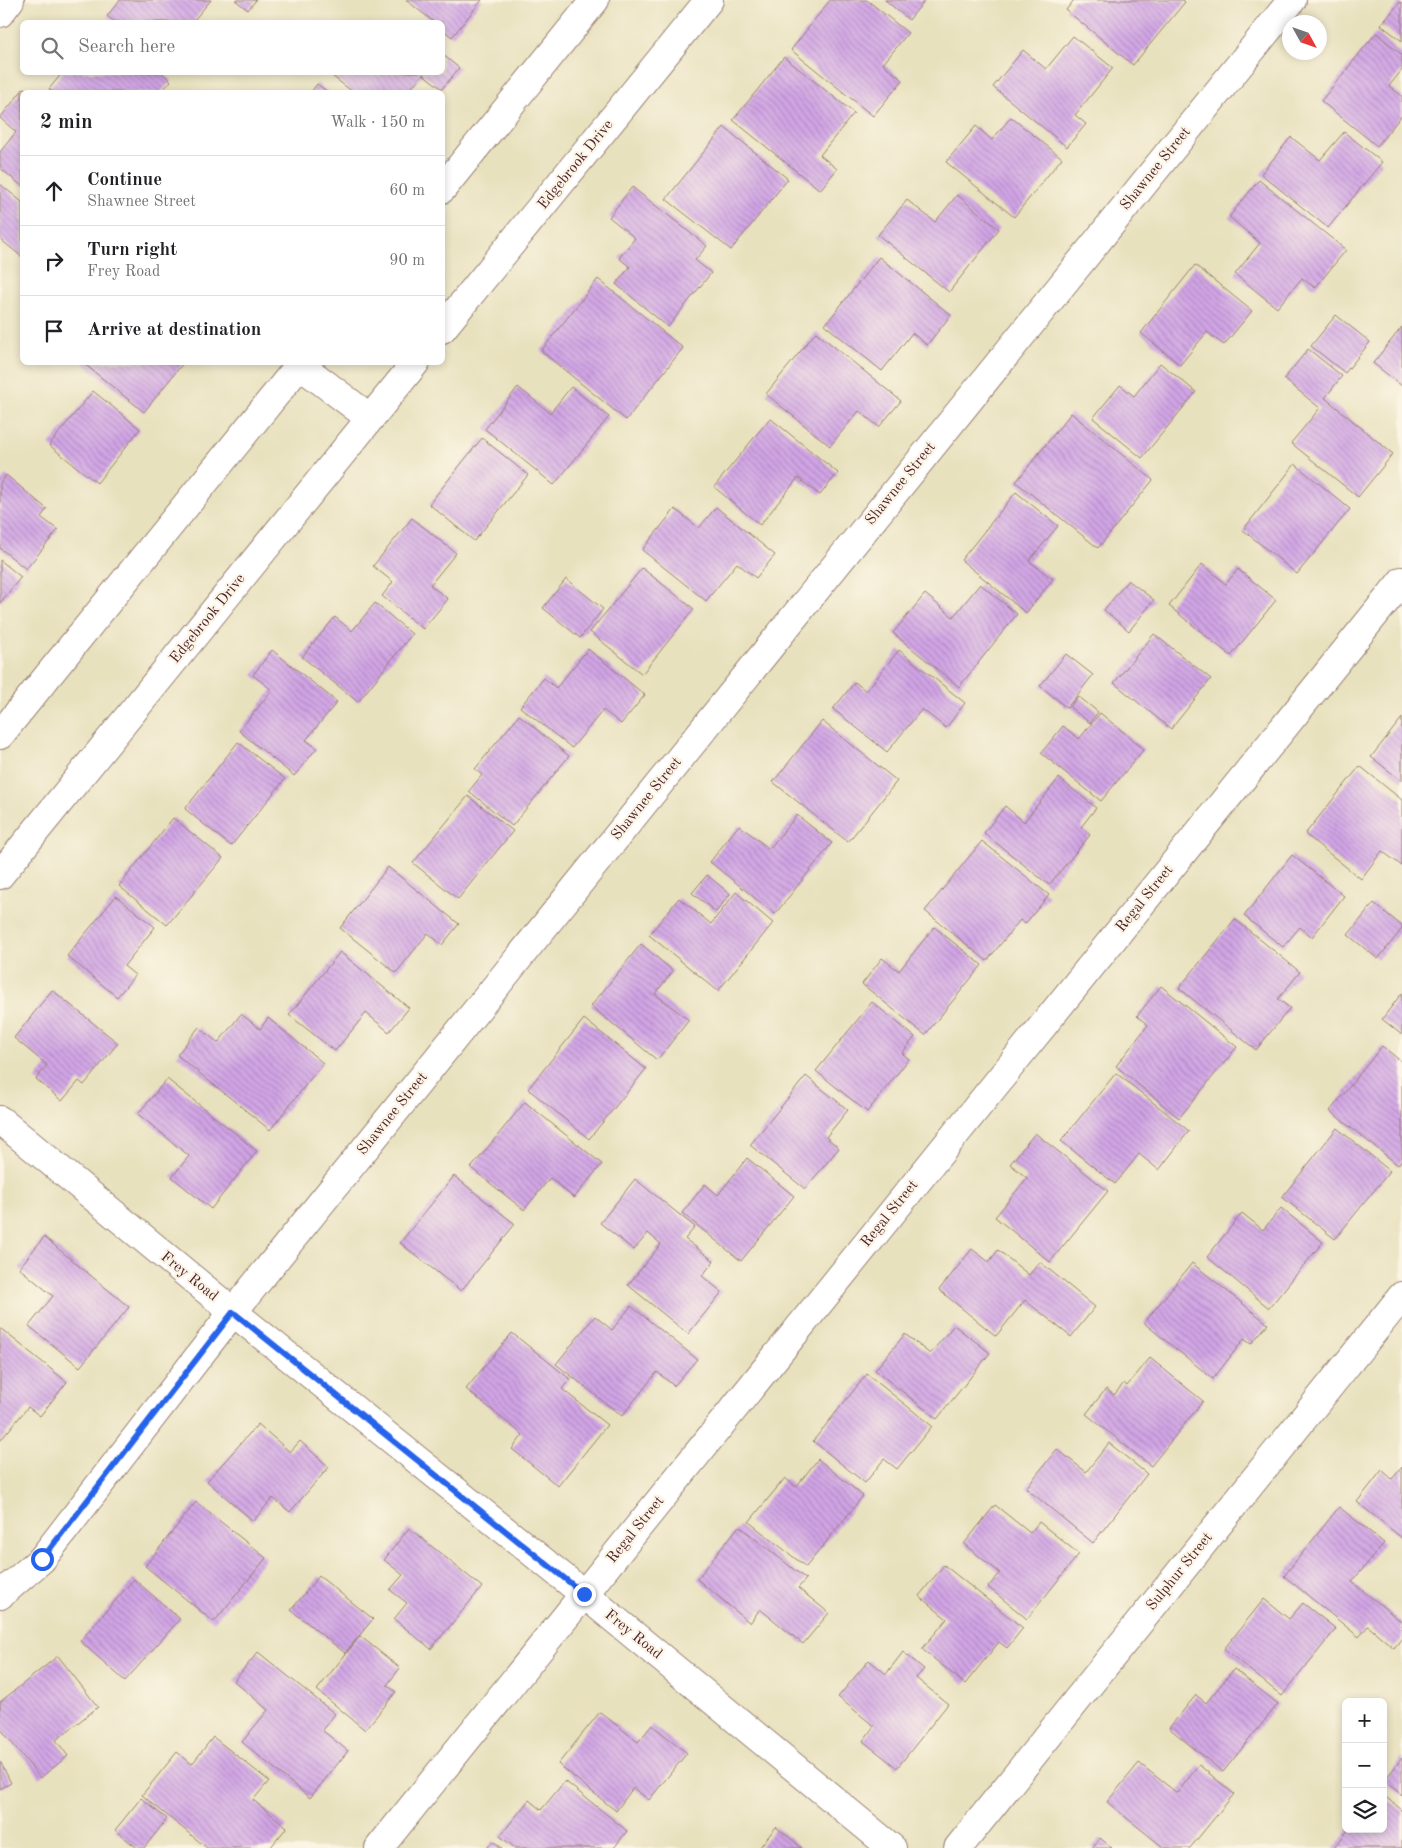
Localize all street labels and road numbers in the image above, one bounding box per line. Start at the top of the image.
street label: Edgebrook Drive [536,117,616,212]
street label: Shawnee Street [1118,125,1194,213]
street label: Shawnee Street [863,440,939,528]
street label: Edgebrook Drive [168,571,248,666]
street label: Shawnee Street [609,755,685,843]
street label: Regal Street [1114,863,1176,935]
street label: Shawnee Street [355,1070,431,1158]
street label: Regal Street [859,1178,921,1250]
street label: Frey Road [158,1250,221,1305]
street label: Regal Street [605,1494,667,1566]
street label: Sulphur Street [1144,1530,1216,1614]
street label: Frey Road [602,1608,665,1663]

